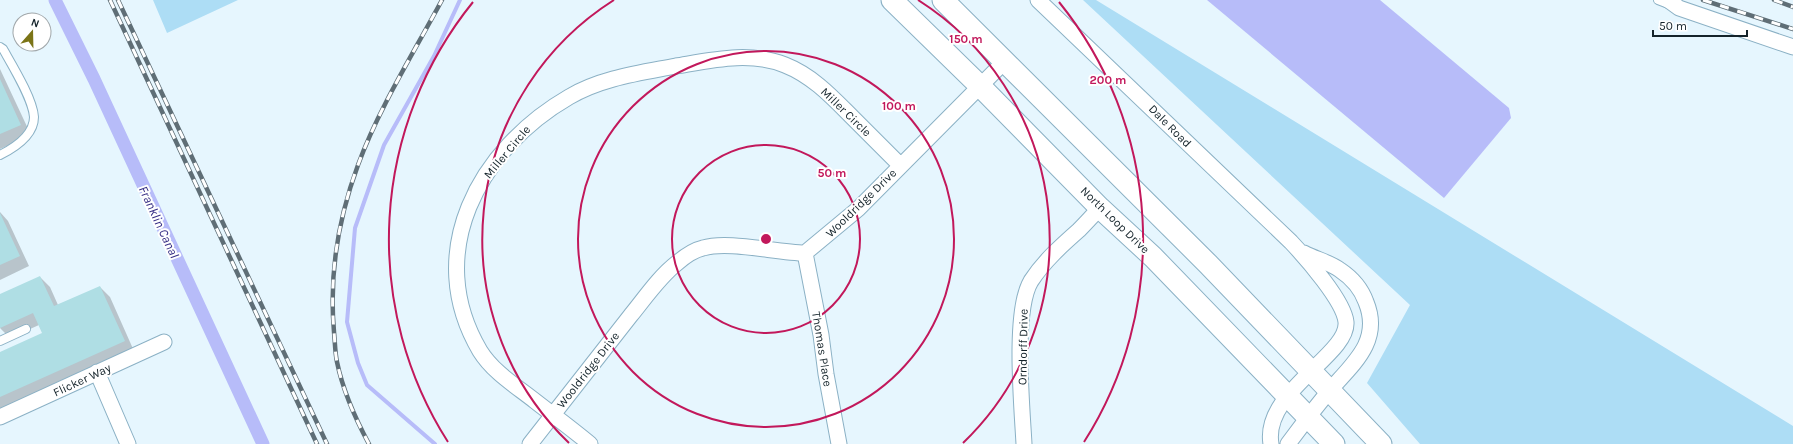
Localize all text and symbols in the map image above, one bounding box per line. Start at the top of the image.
north arrow [12,12,52,52]
scale bar [1653,12,1747,38]
text: N [29,16,41,31]
text: 50 m [1659,19,1687,33]
text: 150 m [949,32,983,46]
text: 200 m [1090,73,1126,87]
street label: Miller Circle [818,84,874,140]
text: 100 m [882,99,916,113]
street label: Dale Road [1146,102,1194,150]
street label: Miller Circle [481,123,533,181]
text: 50 m [818,166,847,180]
street label: Wooldridge Drive [823,166,899,240]
water label: Franklin Canal [136,183,182,261]
street label: North Loop Drive [1078,184,1152,256]
centre of rings [759,232,773,246]
street label: Orndorff Drive [1015,309,1031,385]
street label: Thomas Place [809,310,835,388]
street label: Wooldridge Drive [554,329,622,411]
street label: Flicker Way [51,360,113,399]

